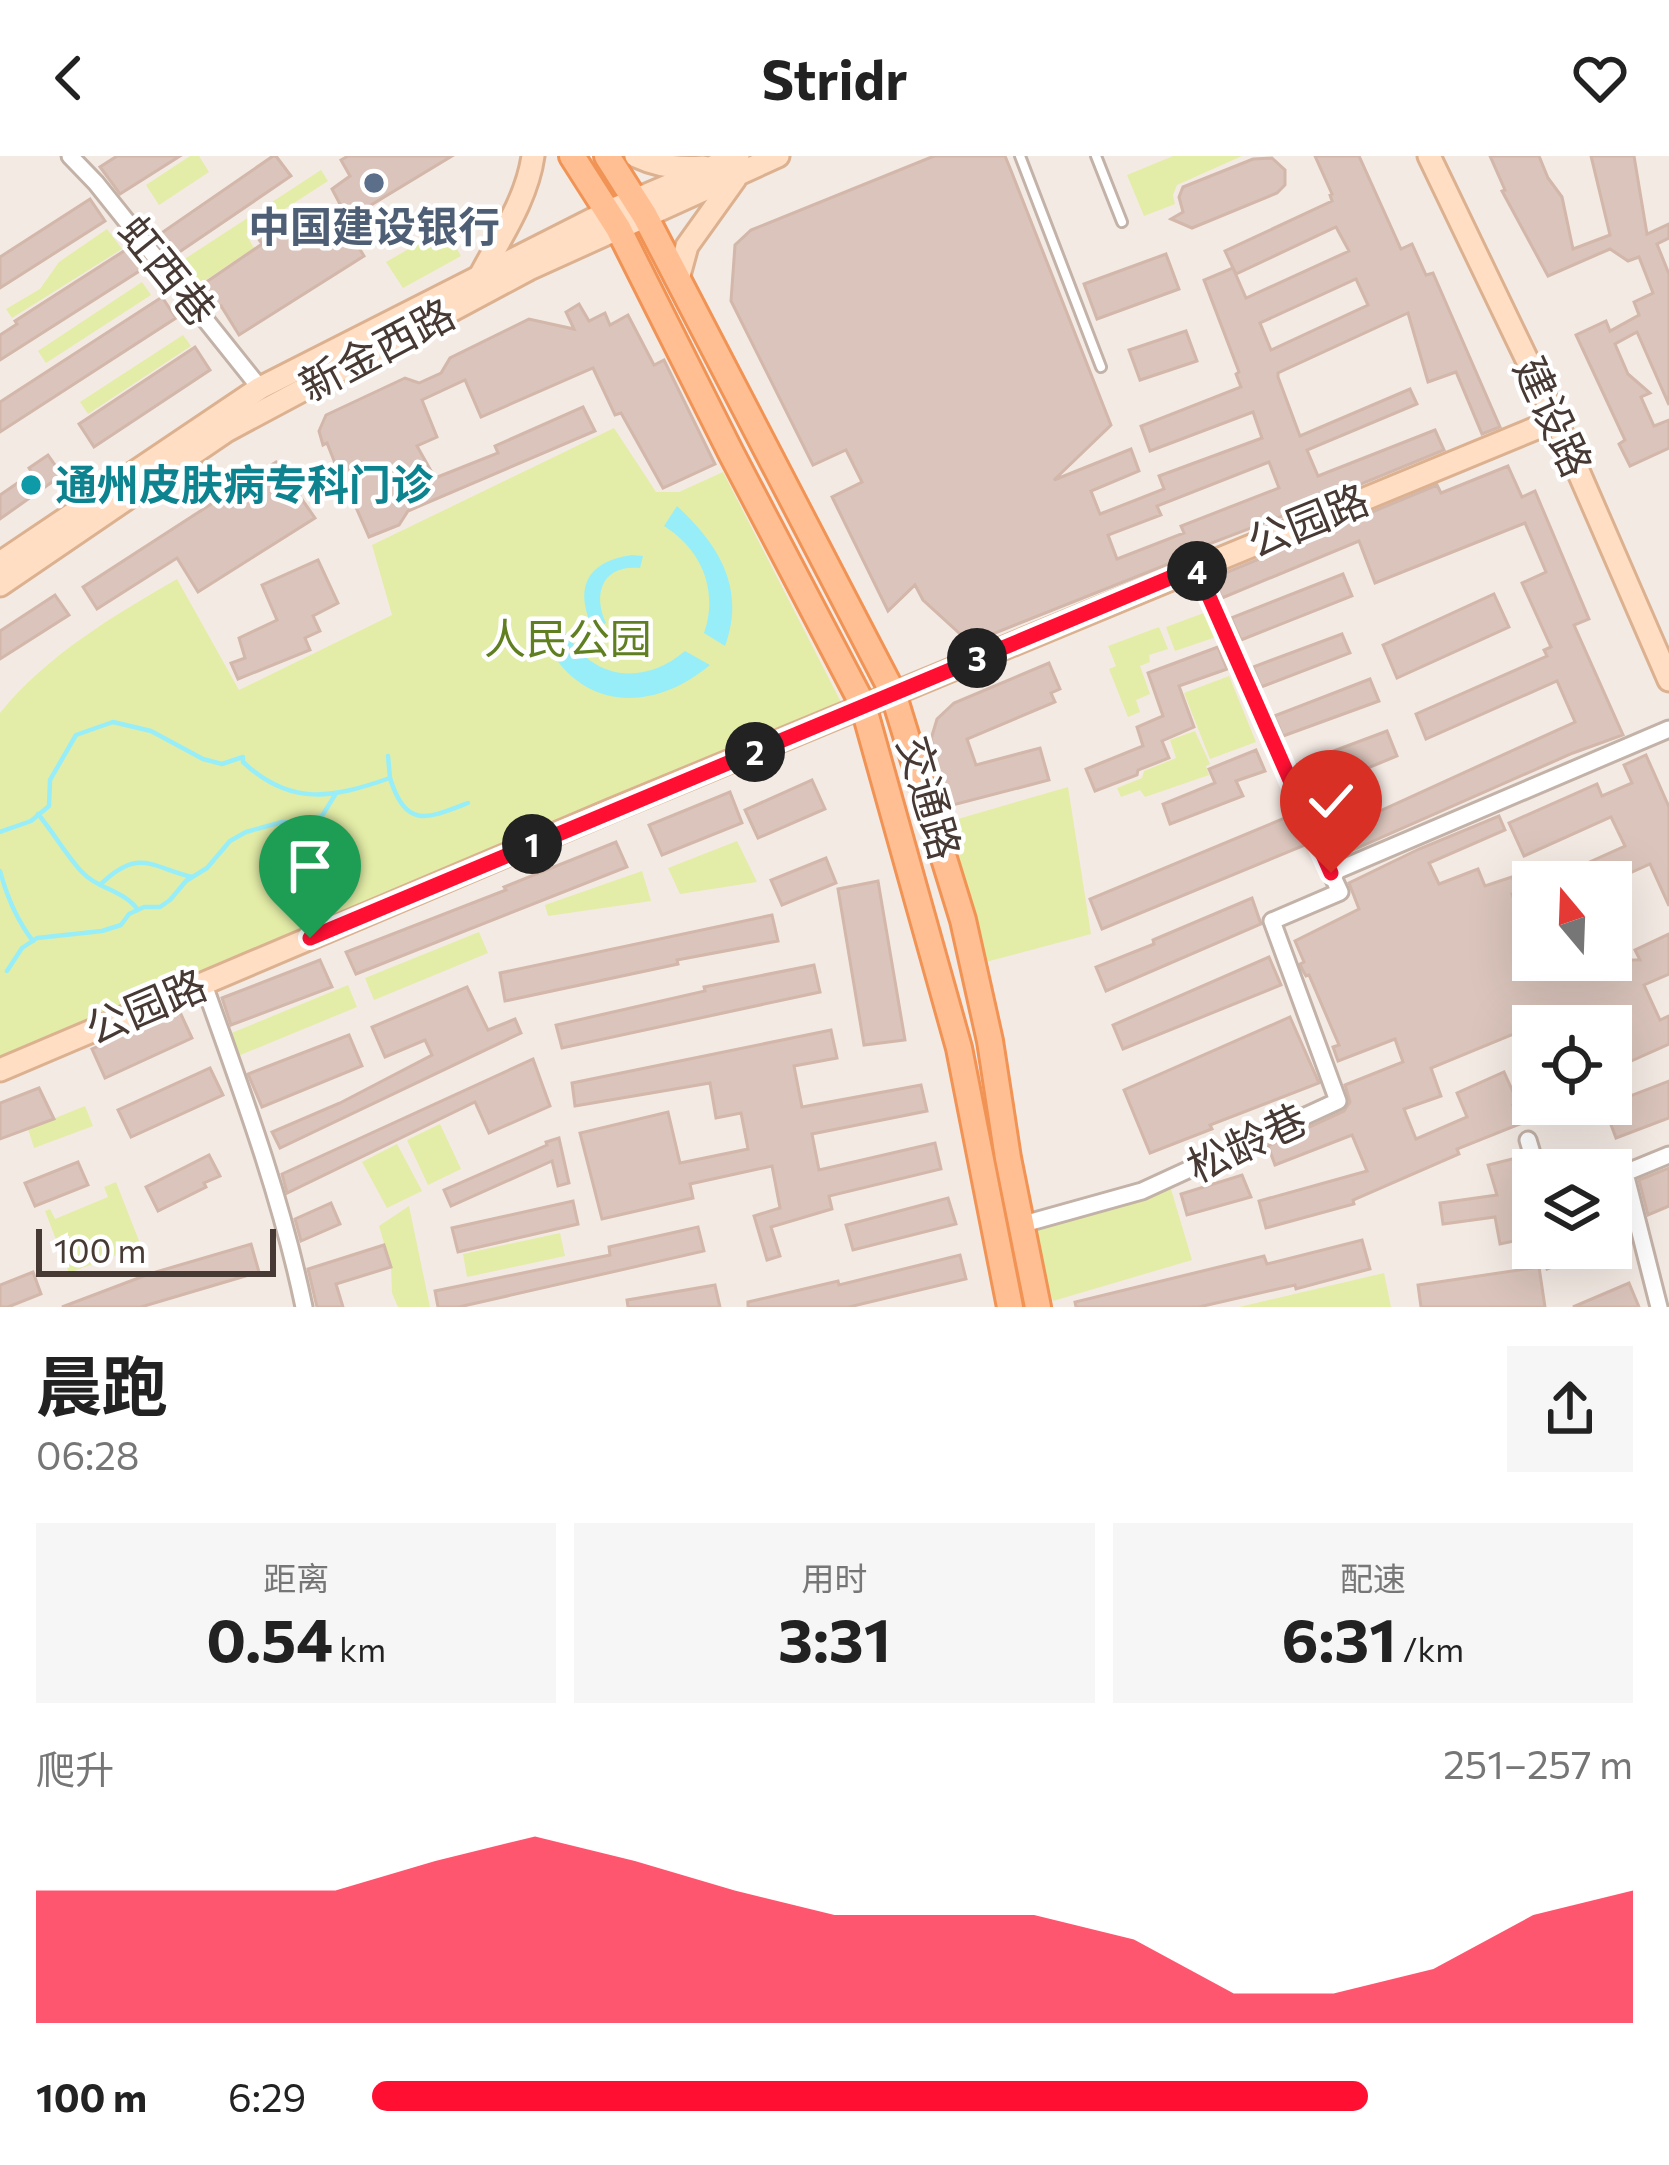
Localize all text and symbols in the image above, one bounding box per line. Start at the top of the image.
icon: back [36,45,102,111]
text: Stridr [762,45,907,111]
icon: heart [1567,45,1633,111]
marker: 中国建设银行 [361,170,387,196]
place label: 中国建设银行 [248,199,500,251]
street label: 虹西巷 [109,204,228,335]
street label: 新金西路 [290,286,462,411]
street label: 建设路 [1505,348,1605,484]
place label: 通州皮肤病专科门诊 [55,457,434,509]
street label: 公园路 [1239,471,1375,567]
marker: 通州皮肤病专科门诊 [18,472,44,498]
pin: 4 [1167,541,1227,601]
text: 4 [1187,550,1207,591]
park label: 人民公园 [484,611,652,663]
pin: 3 [947,628,1007,688]
text: 3 [967,637,987,678]
pin: 2 [725,722,785,782]
street label: 交通路 [889,730,973,865]
text: 2 [746,731,764,772]
pin [1280,750,1382,873]
icon: check [1298,768,1364,834]
pin: 1 [502,814,562,874]
pin [259,815,361,938]
text: 1 [525,823,539,864]
icon: arrive [277,833,343,899]
north arrow [1512,861,1632,981]
map controls [1512,861,1632,1269]
street label: 公园路 [77,957,213,1054]
button: locate [1512,1005,1632,1125]
street label: 松龄巷 [1178,1091,1314,1191]
button: layers [1512,1149,1632,1269]
scale bar [36,1223,276,1276]
text: 100 m [54,1229,146,1270]
text: 晨跑 [36,1344,168,1425]
button: share [1507,1346,1633,1472]
text: 06:28 [36,1430,140,1478]
text: 距离 [263,1557,329,1598]
text: 用时 [801,1557,867,1598]
text: 配速 [1340,1557,1406,1598]
text: 0.54 [206,1601,333,1674]
text: 3:31 [778,1601,891,1674]
text: 6:31 [1281,1601,1396,1674]
text: km [333,1628,386,1669]
text: /km [1396,1628,1464,1669]
text: 251–257 m [1443,1739,1633,1787]
text: 爬升 [36,1744,114,1792]
text: 100 m [36,2072,147,2120]
text: 6:29 [228,2072,306,2120]

